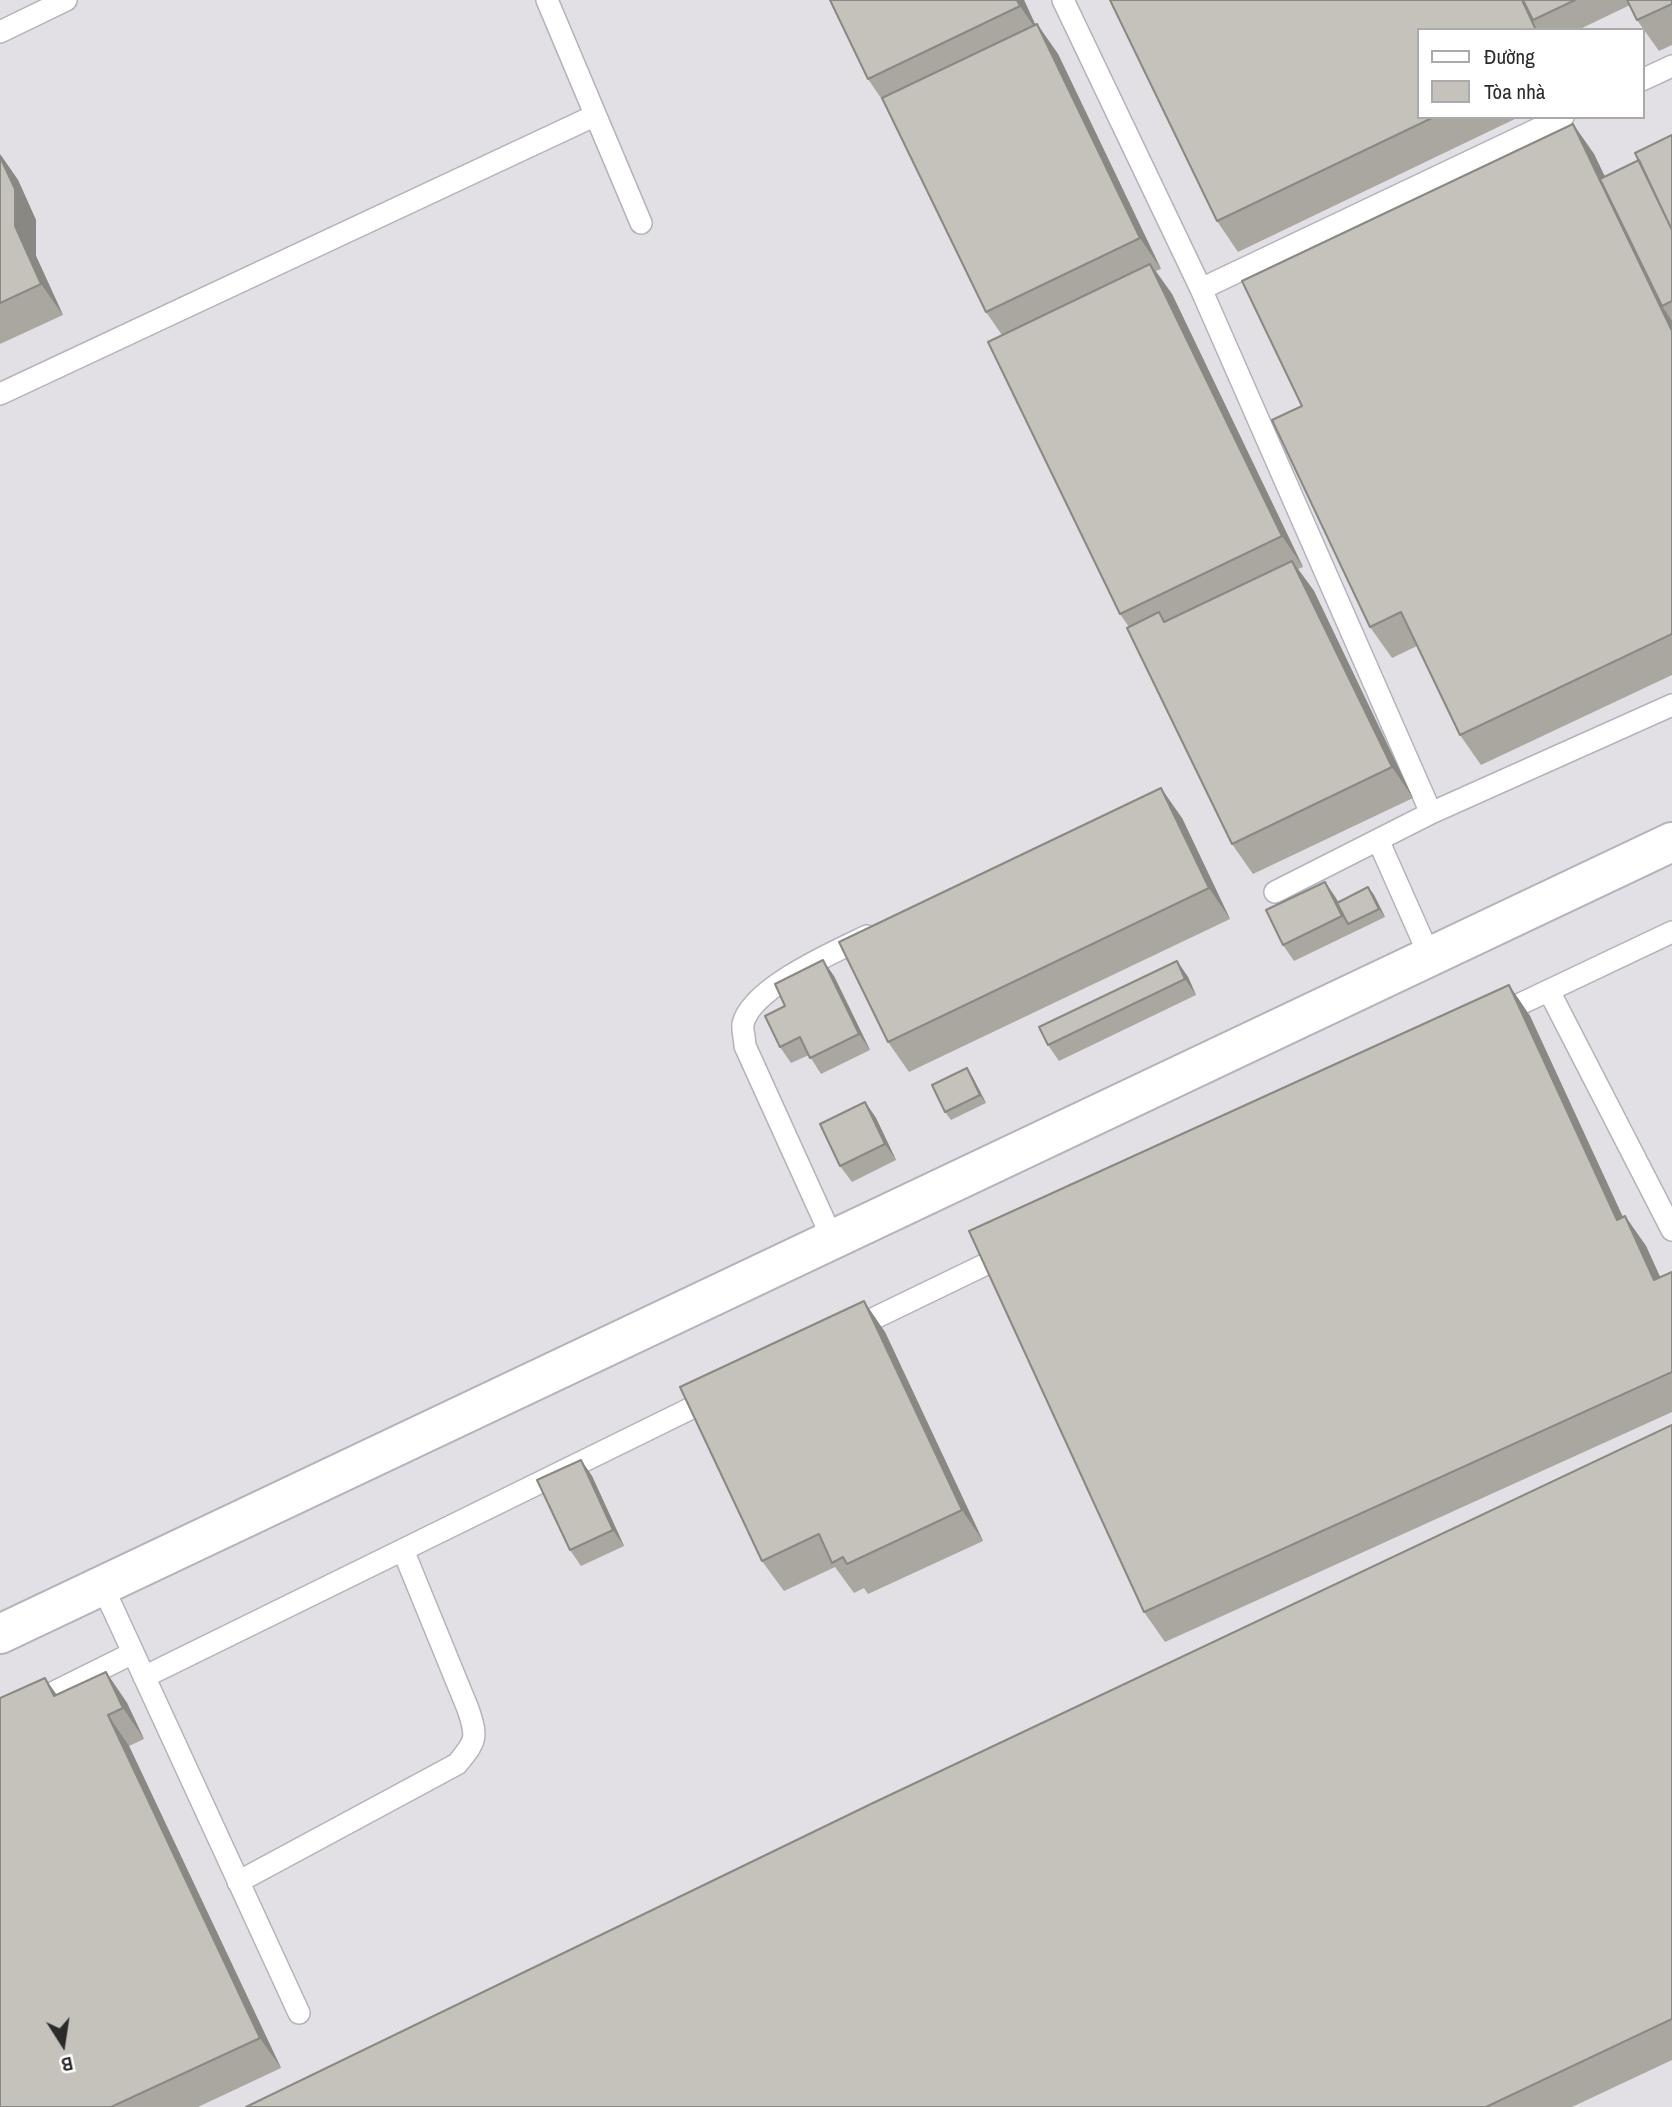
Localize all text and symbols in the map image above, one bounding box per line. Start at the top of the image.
legend [1416,28,1644,119]
text: Đường [1484,42,1535,71]
text: Tòa nhà [1484,77,1545,106]
north arrow [28,2009,98,2079]
text: B [59,2051,76,2078]

